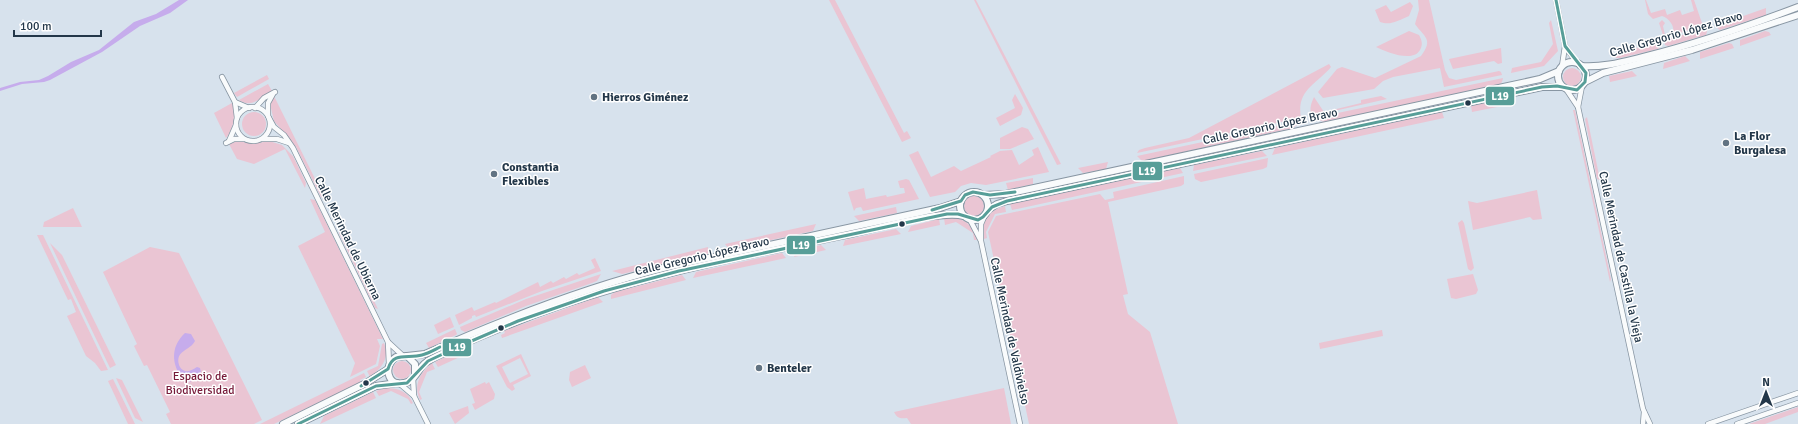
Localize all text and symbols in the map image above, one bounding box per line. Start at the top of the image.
street label: Calle Gregorio López Bravo [1608,8,1744,61]
scale bar [14,12,101,38]
text: 100 m [20,19,52,34]
line badge: L19 [1485,86,1515,106]
place label: Hierros Giménez [602,90,689,105]
text: L19 [1491,90,1509,103]
marker: Hierros Giménez [589,92,599,102]
unlabelled marker [1463,98,1473,108]
street label: Calle Gregorio López Bravo [1201,105,1339,148]
place label: La Flor Burgalesa [1734,129,1786,158]
marker: La Flor Burgalesa [1721,138,1731,148]
place label: Constantia Flexibles [502,160,559,189]
line badge: L19 [1132,161,1163,181]
text: L19 [1138,165,1156,178]
marker: Constantia Flexibles [489,169,499,179]
street label: Calle Merindad de Castilla la Vieja [1595,170,1646,344]
street label: Calle Merindad de Ubierna [311,174,384,303]
unlabelled marker [897,219,907,229]
street label: Calle Gregorio López Bravo [634,234,771,279]
line badge: L19 [786,235,816,255]
text: L19 [792,239,810,252]
street label: Calle Merindad de Valdivielso [987,256,1032,406]
unlabelled marker [496,323,506,333]
line badge: L19 [442,338,472,357]
text: L19 [448,341,466,354]
place label: Benteler [767,361,812,376]
marker: Benteler [754,363,764,373]
park label: Espacio de Biodiversidad [165,369,235,398]
north arrow [1746,372,1786,412]
text: N [1762,376,1770,389]
unlabelled marker [361,378,371,388]

